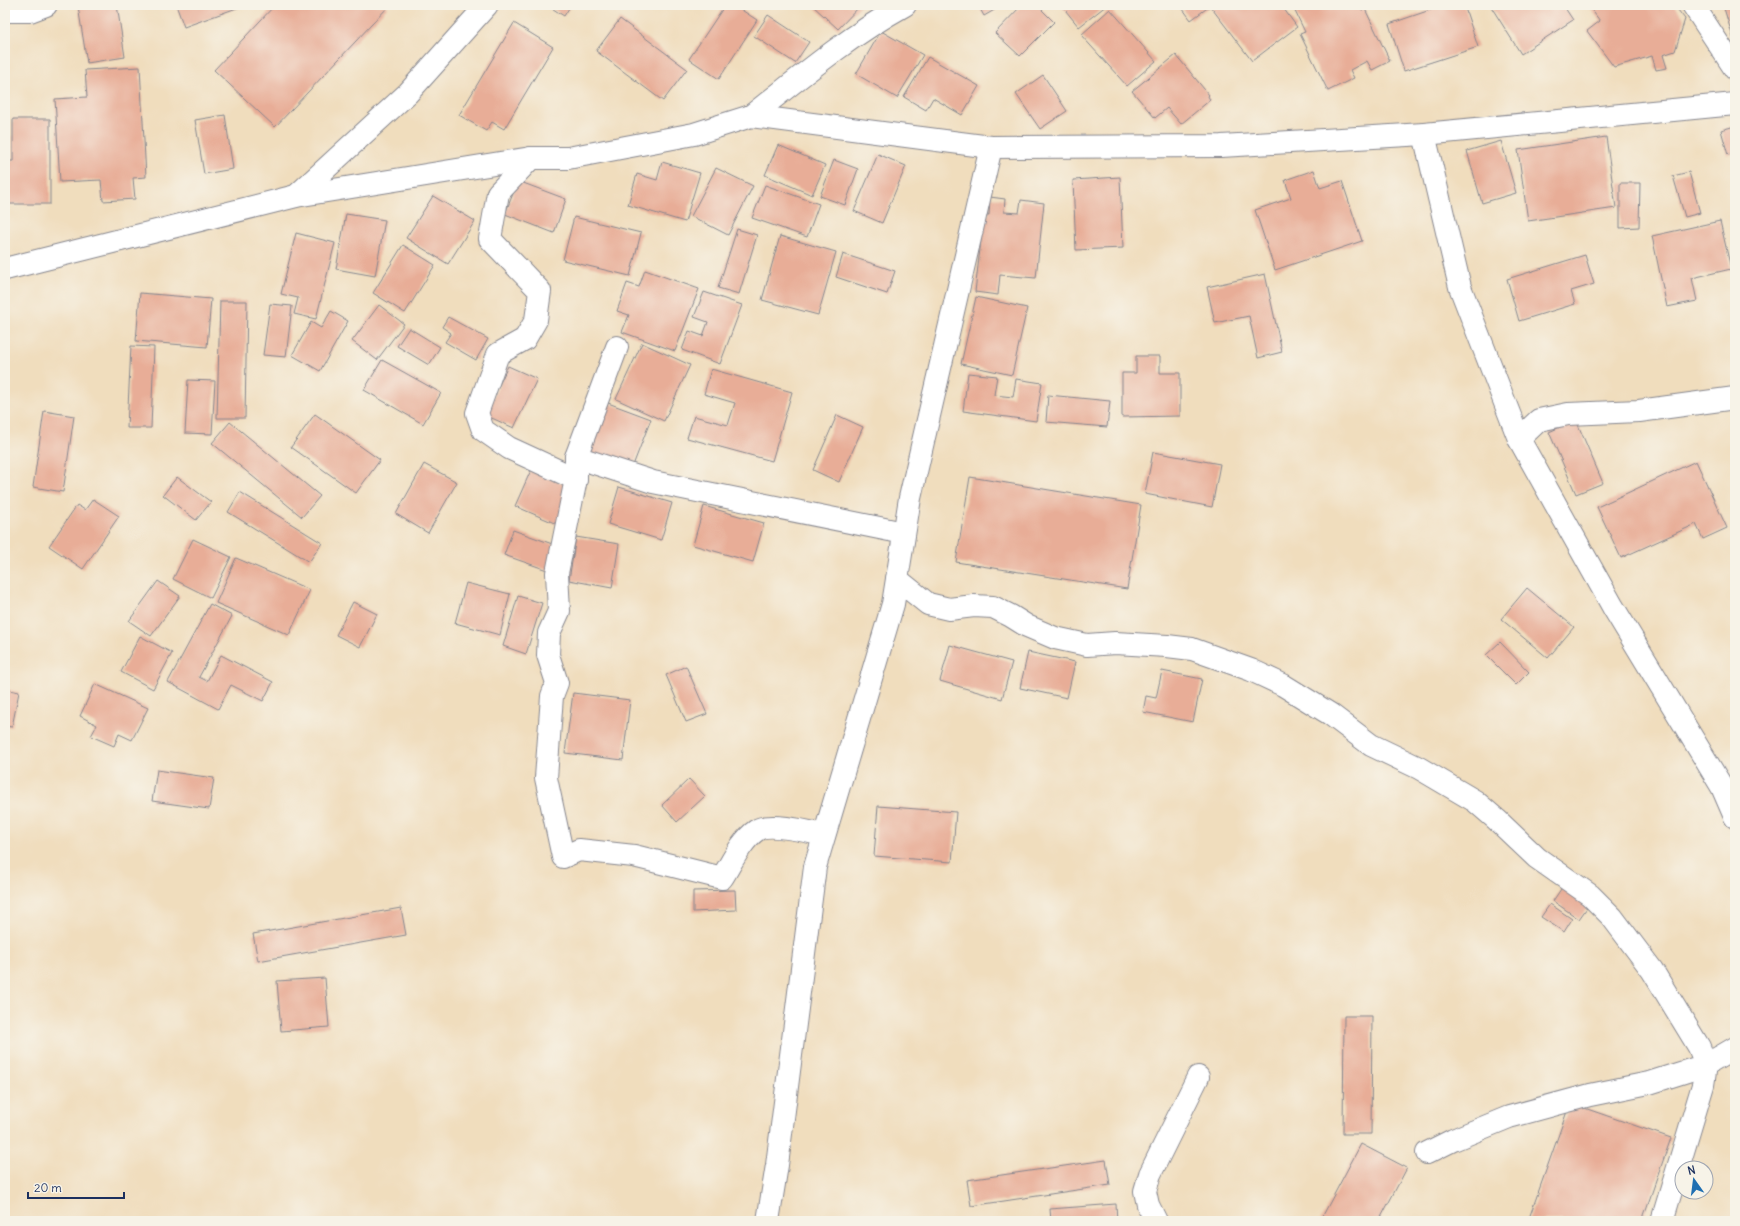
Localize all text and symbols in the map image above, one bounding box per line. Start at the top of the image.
north arrow [1674,1160,1714,1200]
text: N [1686,1163,1697,1178]
scale bar [28,1174,124,1200]
text: 20 m [34,1180,62,1195]

